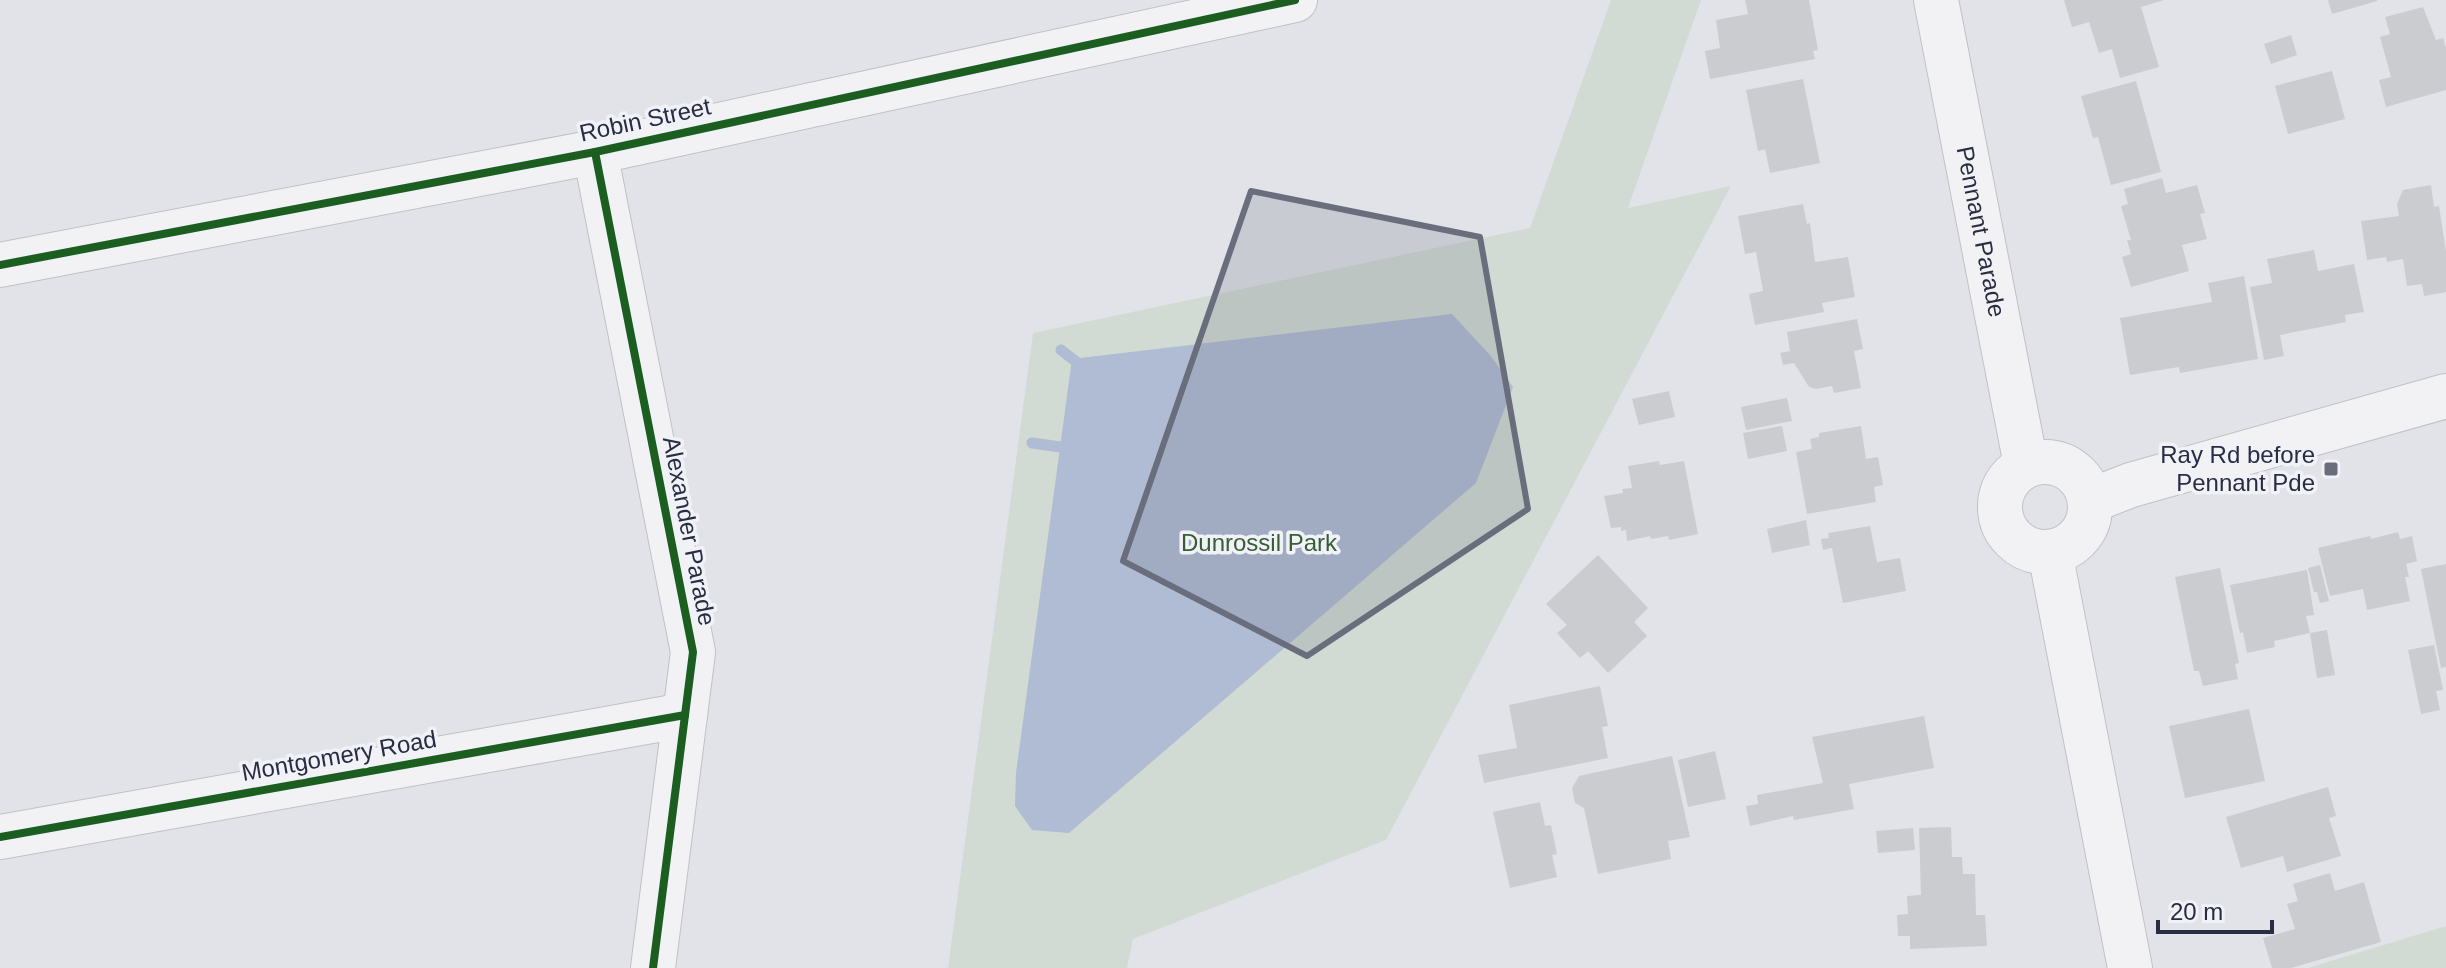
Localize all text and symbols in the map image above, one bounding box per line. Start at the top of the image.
street label: Robin Street [577,92,713,147]
street label: Pennant Parade [1952,144,2011,319]
street label: Alexander Parade [658,434,721,628]
place label: Ray Rd before Pennant Pde [2160,441,2315,496]
marker: Ray Rd before Pennant Pde [2322,460,2340,478]
park label: Dunrossil Park [1181,529,1338,556]
street label: Montgomery Road [239,725,438,786]
scale bar [2158,884,2272,934]
text: 20 m [2170,898,2223,925]

